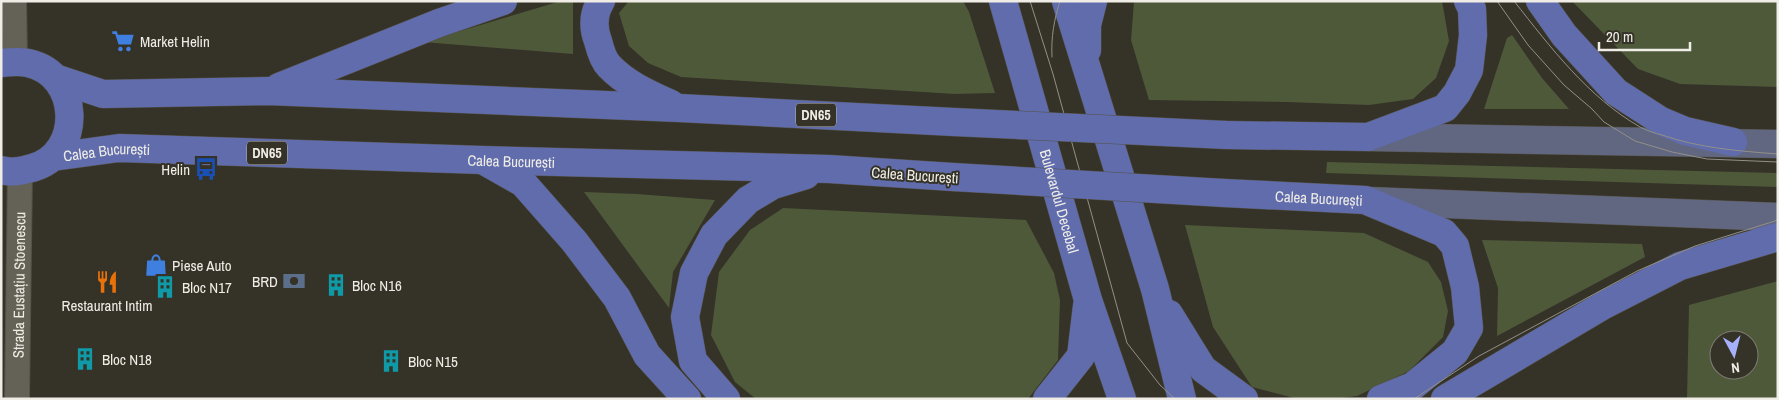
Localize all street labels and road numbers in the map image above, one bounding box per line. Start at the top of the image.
road number: DN65 [796,104,836,126]
street label: Calea București [62,138,151,166]
road number: DN65 [247,142,287,164]
street label: Bulevardul Decebal [1035,147,1085,255]
street label: Calea București [467,149,555,172]
street label: Calea București [871,161,959,189]
street label: Calea București [1275,185,1363,210]
street label: Strada Eustațiu Stoenescu [7,212,30,358]

